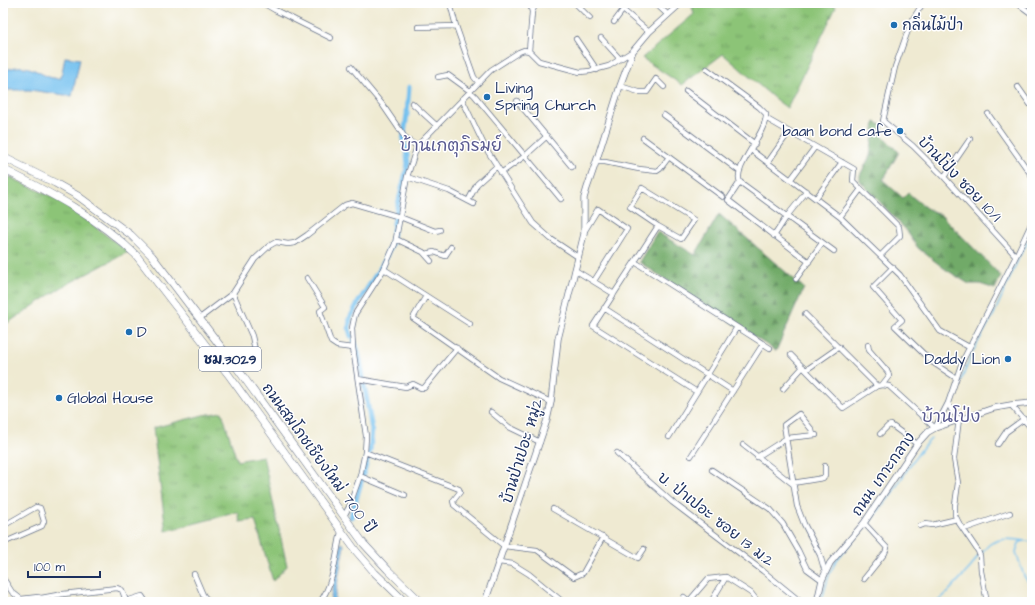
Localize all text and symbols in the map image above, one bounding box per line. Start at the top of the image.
place label: กลิ่นไม้ป่า [902,12,963,36]
marker: กลิ่นไม้ป่า [889,20,899,30]
place label: Living Spring Church [495,78,596,117]
marker: Living Spring Church [482,92,492,102]
place label: baan bond cafe [783,121,892,142]
marker: baan bond cafe [895,126,905,136]
street label: บ้านโป่ง ซอย 10/1 [913,132,1006,227]
district label: บ้านเกตุภิรมย์ [400,134,502,158]
place label: D [137,322,147,343]
marker: D [124,327,134,337]
road number: ชม.3029 [199,347,261,371]
place label: Daddy Lion [924,349,1000,371]
marker: Daddy Lion [1003,354,1013,364]
street label: ถนนสมโภชเชียงใหม่ 700 ปี [257,379,380,538]
place label: Global House [67,388,153,409]
marker: Global House [54,393,64,403]
street label: บ้านป่าเปอะ หมู่2 [497,396,548,506]
district label: บ้านโป่ง [922,405,980,429]
street label: ถนน เกาะกลาง [847,428,920,520]
street label: บ. ป่าเปอะ ซอย 13 ม.2 [653,467,779,572]
scale bar [28,553,100,579]
text: 100 m [34,559,65,576]

